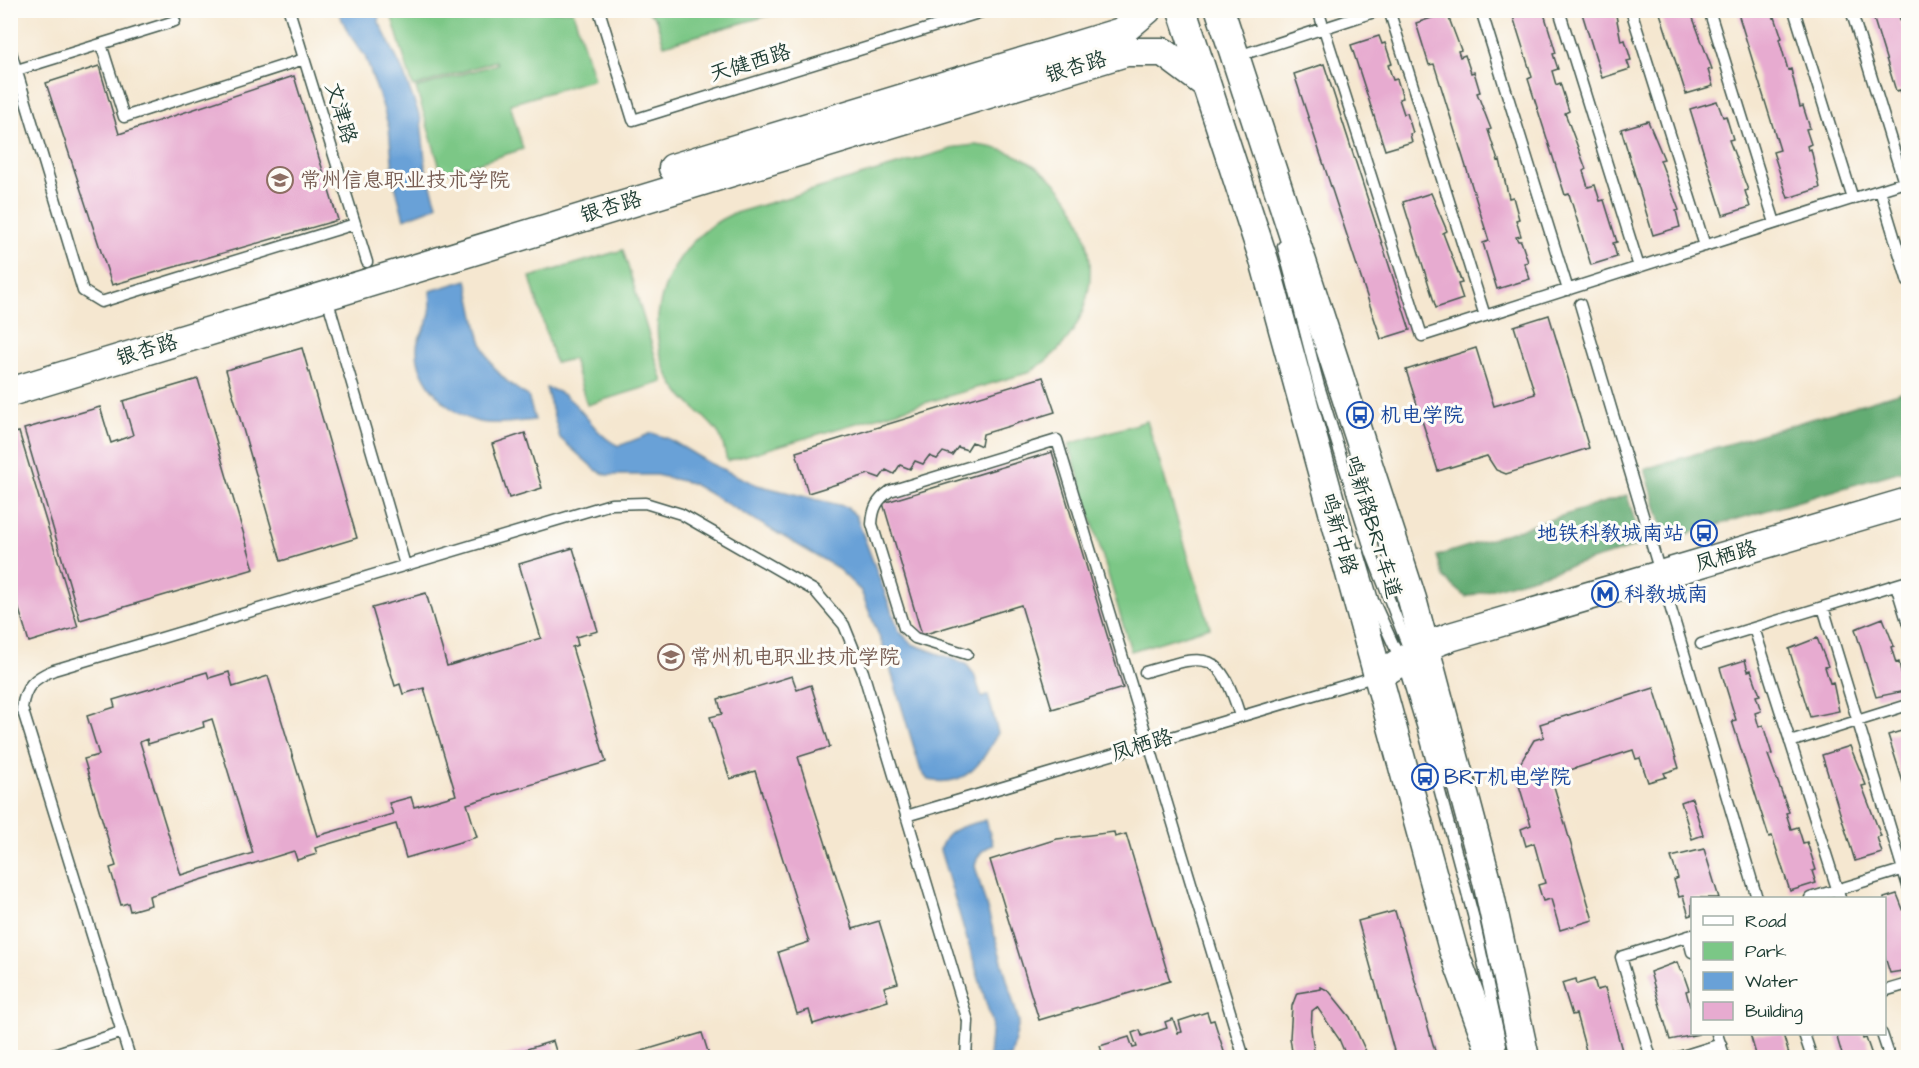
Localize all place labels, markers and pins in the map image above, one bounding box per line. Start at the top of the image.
school or university icon: 常州信息职业技术学院 [265,165,295,195]
place label: 常州信息职业技术学院 [300,166,510,195]
bus stop icon: 机电学院 [1345,400,1375,430]
place label: 机电学院 [1380,401,1464,430]
bus stop icon: 地铁科教城南站 [1689,518,1719,548]
place label: 地铁科教城南站 [1537,519,1684,548]
metro station icon: 科教城南 [1590,579,1620,609]
place label: 科教城南 [1624,580,1708,609]
school or university icon: 常州机电职业技术学院 [656,642,686,672]
place label: 常州机电职业技术学院 [690,643,900,672]
bus stop icon: BRT机电学院 [1410,762,1440,792]
place label: BRT机电学院 [1444,763,1571,792]

